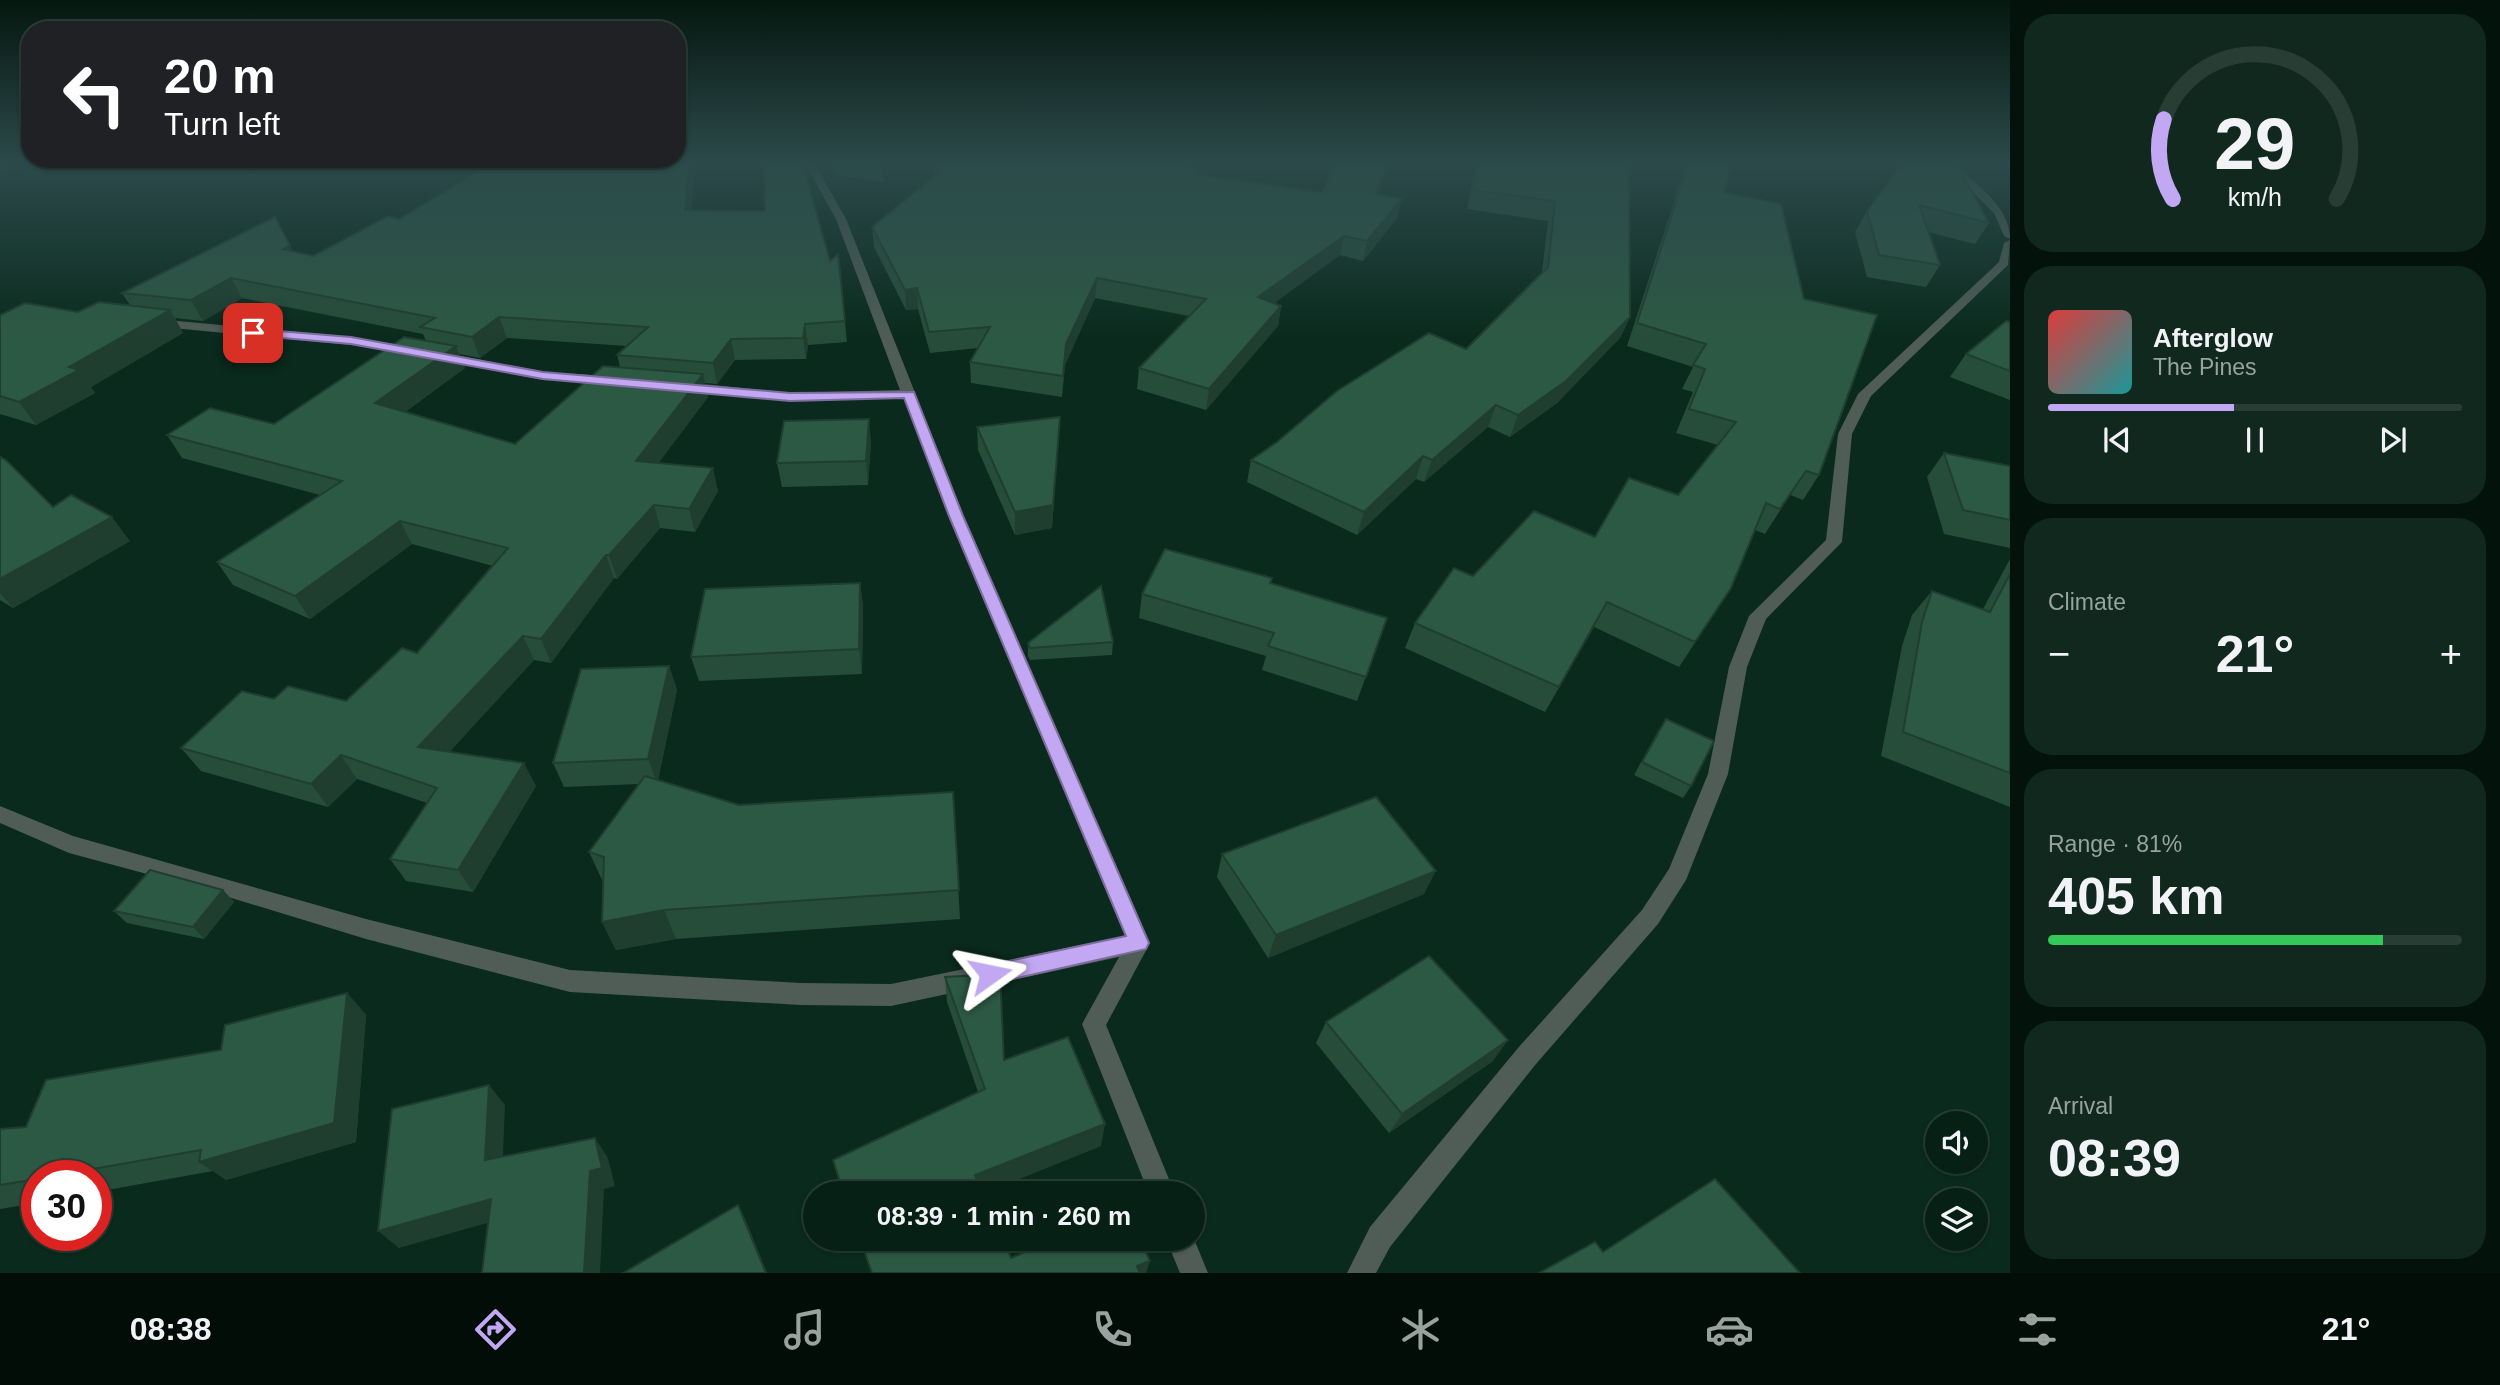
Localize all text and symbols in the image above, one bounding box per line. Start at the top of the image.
icon: left [49,49,140,140]
text: 20 m [164,49,276,103]
text: 29 [2215,103,2295,184]
text: Turn left [164,106,280,142]
text: km/h [2228,183,2282,211]
pin [223,303,283,363]
icon: arrive [234,314,272,352]
text: Afterglow [2153,323,2273,353]
text: The Pines [2153,354,2257,380]
icon: previous [2098,421,2136,459]
icon: pause [2236,421,2274,459]
icon: next [2374,421,2412,459]
text: Climate [2048,589,2126,615]
text: 21° [2216,625,2294,683]
text: − [2048,633,2070,675]
text: + [2440,633,2462,675]
text: Range · 81% [2048,831,2182,857]
text: 405 km [2048,867,2224,925]
position arrow [953,937,1027,1011]
text: Arrival [2048,1093,2113,1119]
map controls [1925,1111,1988,1251]
button: sound [1925,1111,1988,1174]
text: 08:39 [2048,1129,2181,1187]
speed limit sign: 30 [21,1160,112,1251]
button: layers [1925,1188,1988,1251]
text: 08:39 · 1 min · 260 m [877,1201,1131,1231]
icon: directions [471,1305,520,1354]
icon: music [780,1305,829,1354]
icon: phone [1088,1305,1137,1354]
icon: climate [1396,1305,1445,1354]
icon: car [1705,1305,1754,1354]
icon: filters [2013,1305,2062,1354]
text: 08:38 [130,1311,212,1347]
text: 21° [2322,1311,2370,1347]

